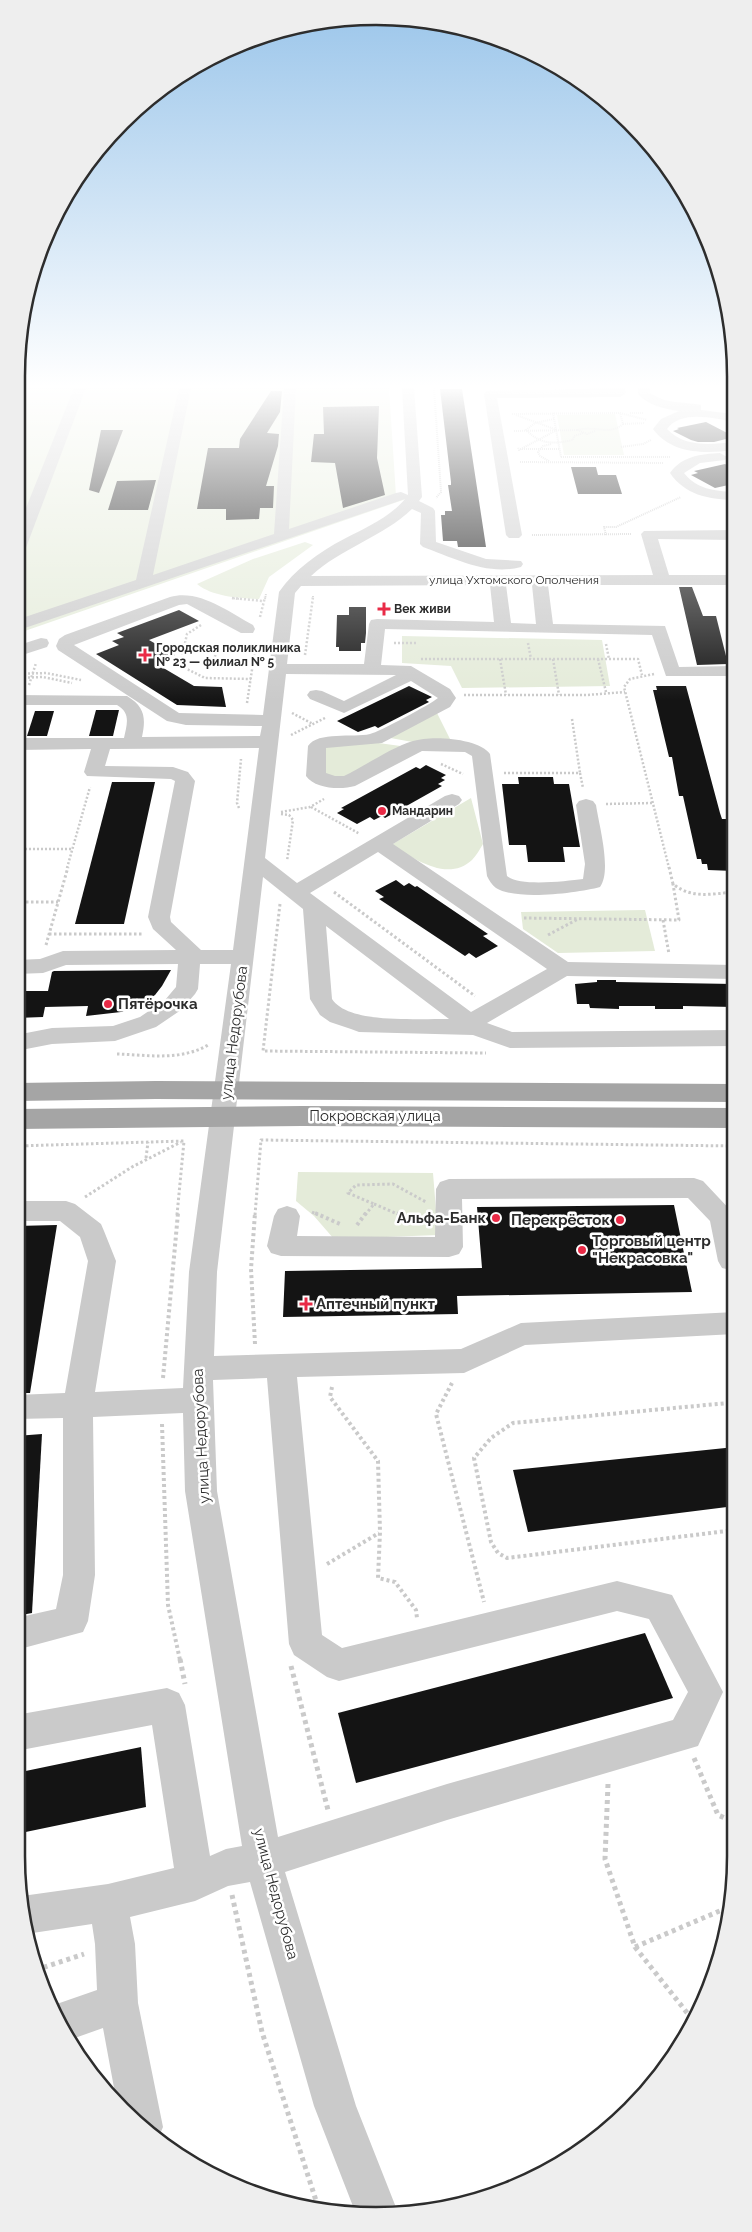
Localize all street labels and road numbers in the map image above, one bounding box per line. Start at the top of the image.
street label: улица Ухтомского Ополчения [429,573,599,587]
street label: улица Недорубова [217,965,251,1101]
street label: Покровская улица [309,1107,441,1125]
street label: улица Недорубова [188,1368,214,1504]
street label: улица Недорубова [250,1826,302,1962]

